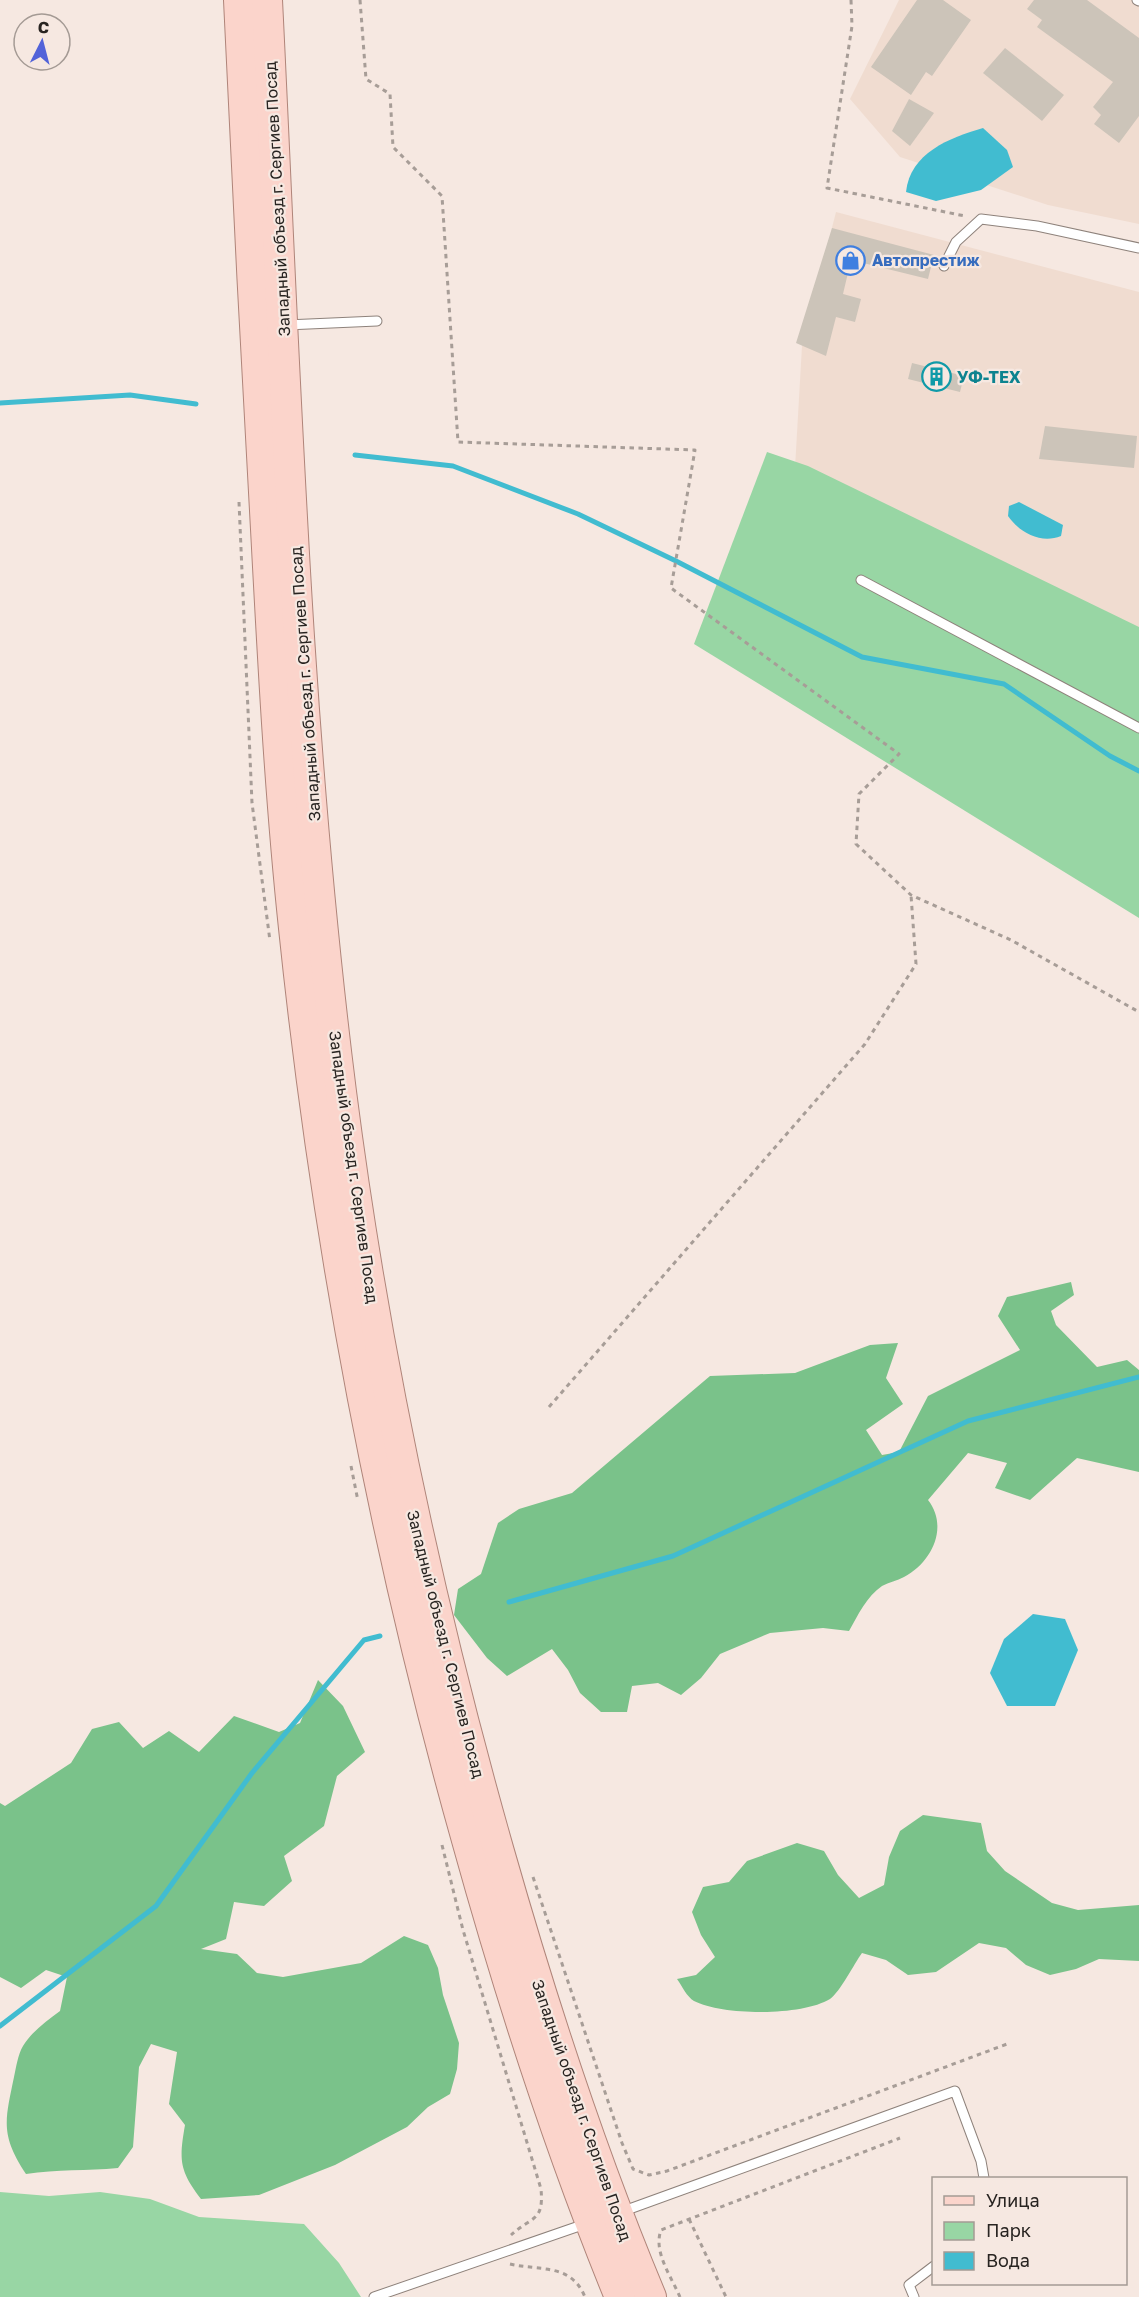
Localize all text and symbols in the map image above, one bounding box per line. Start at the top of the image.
north arrow [12,12,72,72]
text: С [37,17,50,38]
street label: Западный объезд г. Сергиев Посад [260,61,294,337]
shop icon: Автопрестиж [835,244,867,276]
place label: Автопрестиж [872,250,980,270]
building icon: УФ-ТЕХ [920,361,952,393]
place label: УФ-ТЕХ [957,367,1021,387]
street label: Западный объезд г. Сергиев Посад [285,546,325,822]
street label: Западный объезд г. Сергиев Посад [325,1029,383,1305]
street label: Западный объезд г. Сергиев Посад [403,1508,489,1780]
street label: Западный объезд г. Сергиев Посад [528,1977,636,2244]
legend [932,2177,1127,2285]
text: Улица [986,2189,1040,2211]
text: Парк [986,2219,1031,2241]
text: Вода [986,2249,1030,2271]

